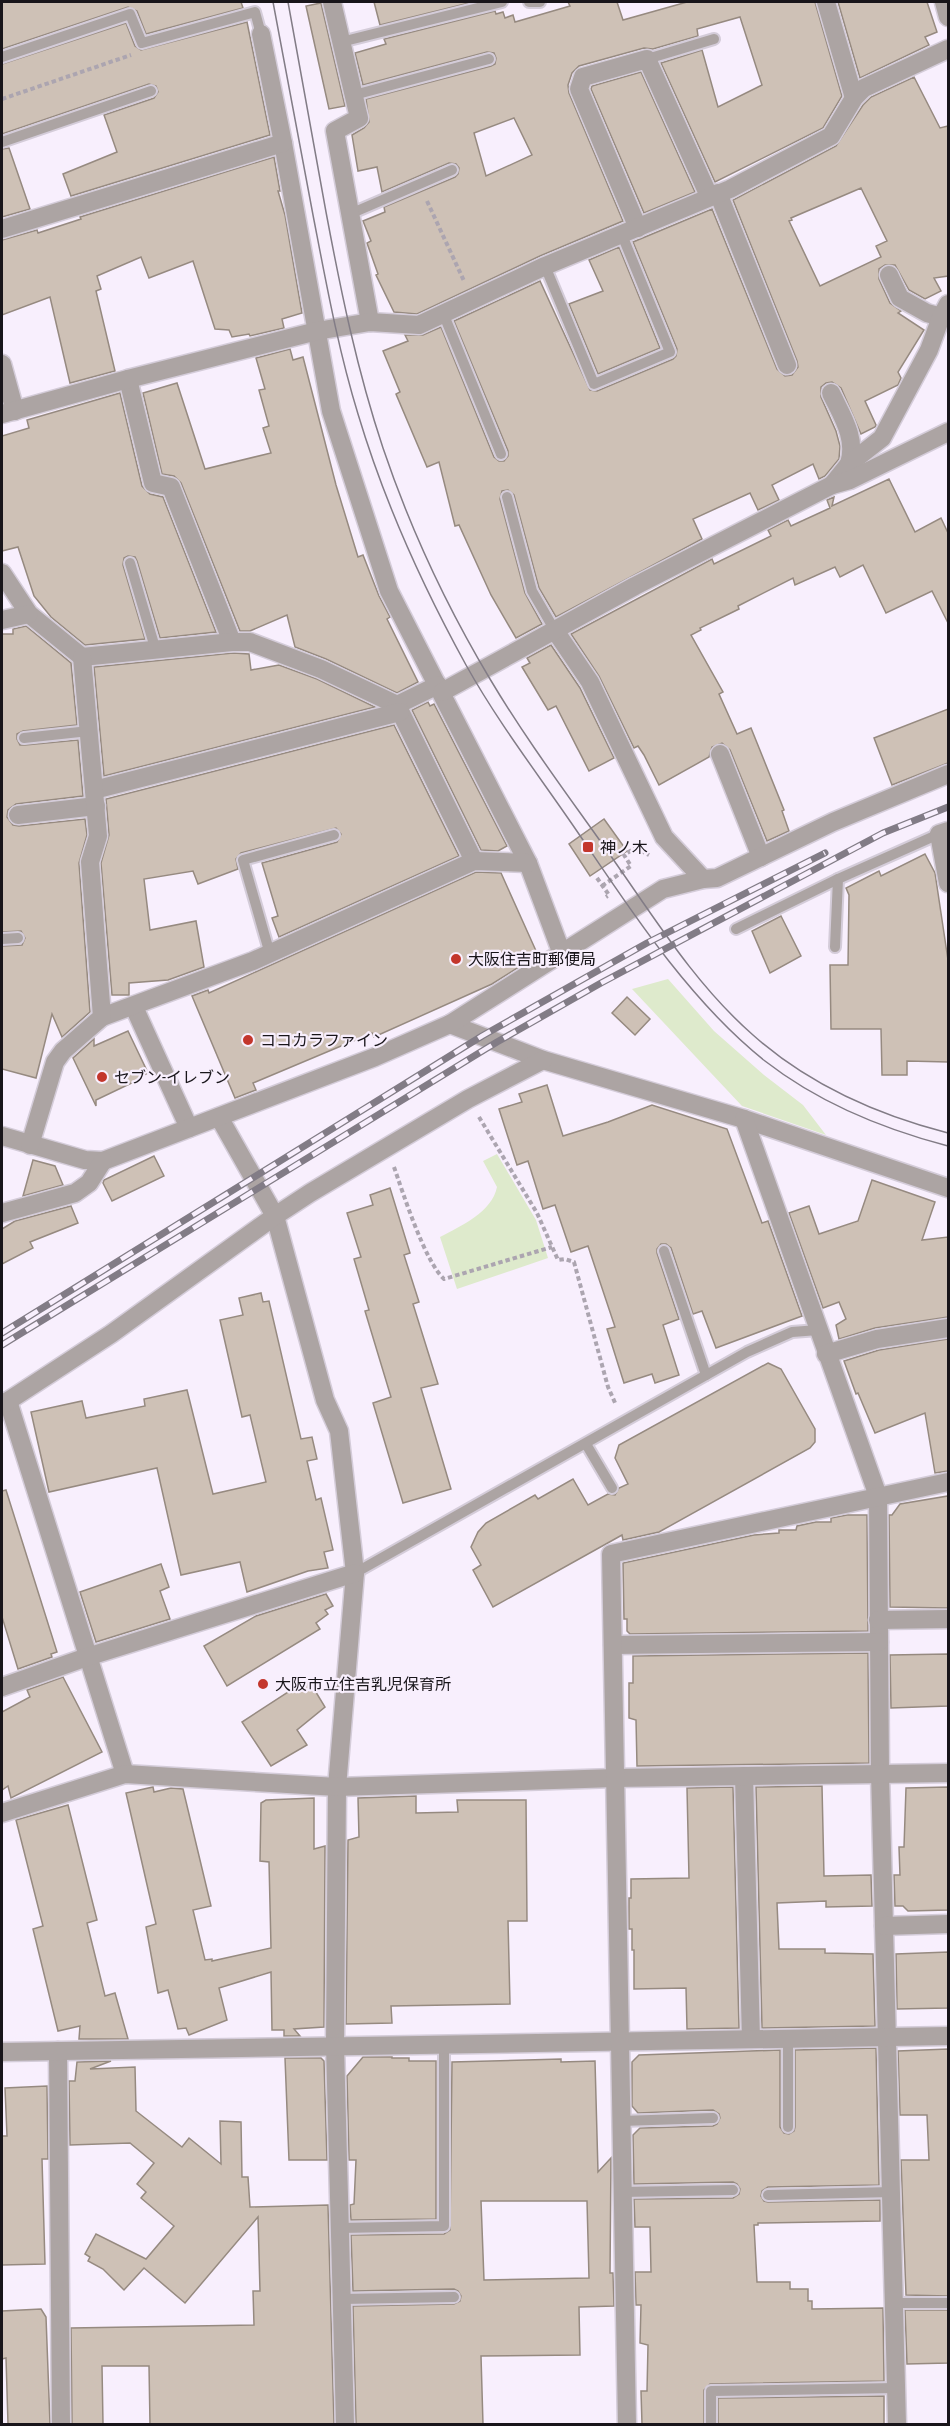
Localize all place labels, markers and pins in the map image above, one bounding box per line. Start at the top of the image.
place label: 神ノ木 [600,838,648,857]
marker: 神ノ木 [581,840,595,854]
place label: 大阪住吉町郵便局 [468,950,596,969]
marker: 大阪住吉町郵便局 [449,952,463,966]
place label: ココカラファイン [260,1031,388,1050]
marker: ココカラファイン [241,1033,255,1047]
place label: セブン-イレブン [114,1068,230,1087]
marker: セブン-イレブン [95,1070,109,1084]
place label: 大阪市立住吉乳児保育所 [275,1675,451,1694]
marker: 大阪市立住吉乳児保育所 [256,1677,270,1691]

